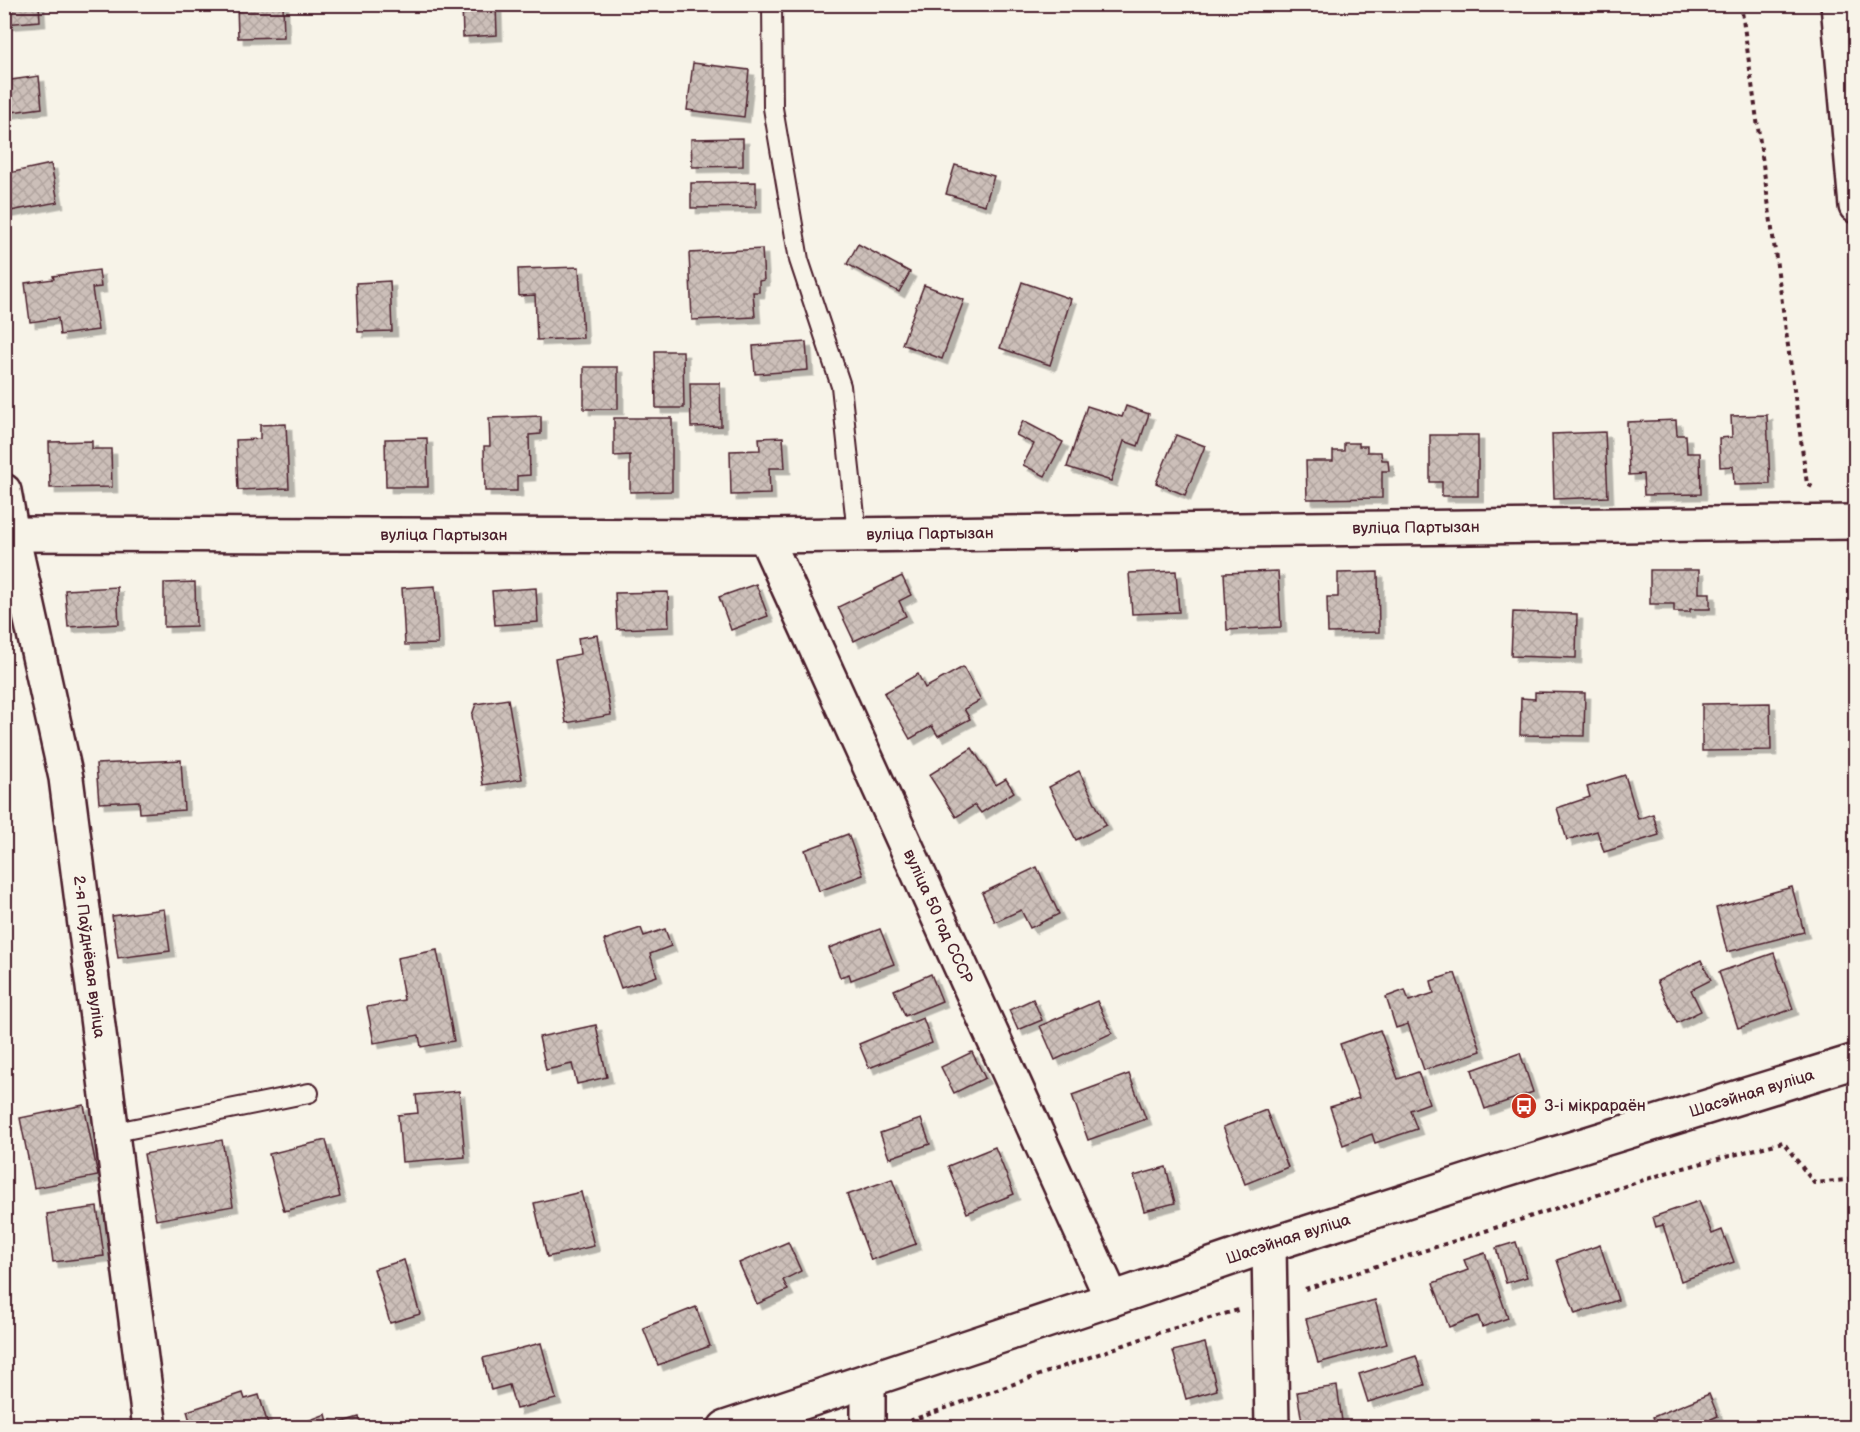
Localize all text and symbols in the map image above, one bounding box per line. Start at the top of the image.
street label: вуліца Партызан [1352,517,1480,538]
street label: вуліца Партызан [866,524,994,544]
street label: вуліца Партызан [380,525,508,545]
street label: вуліца 50 год СССР [899,846,977,987]
street label: 2-я Паўднёвая вуліца [69,874,109,1040]
street label: Шасэйная вуліца [1687,1065,1817,1121]
bus stop icon: 3-і мікрараён [1509,1091,1539,1121]
place label: 3-і мікрараён [1544,1097,1646,1116]
street label: Шасэйная вуліца [1224,1210,1353,1269]

